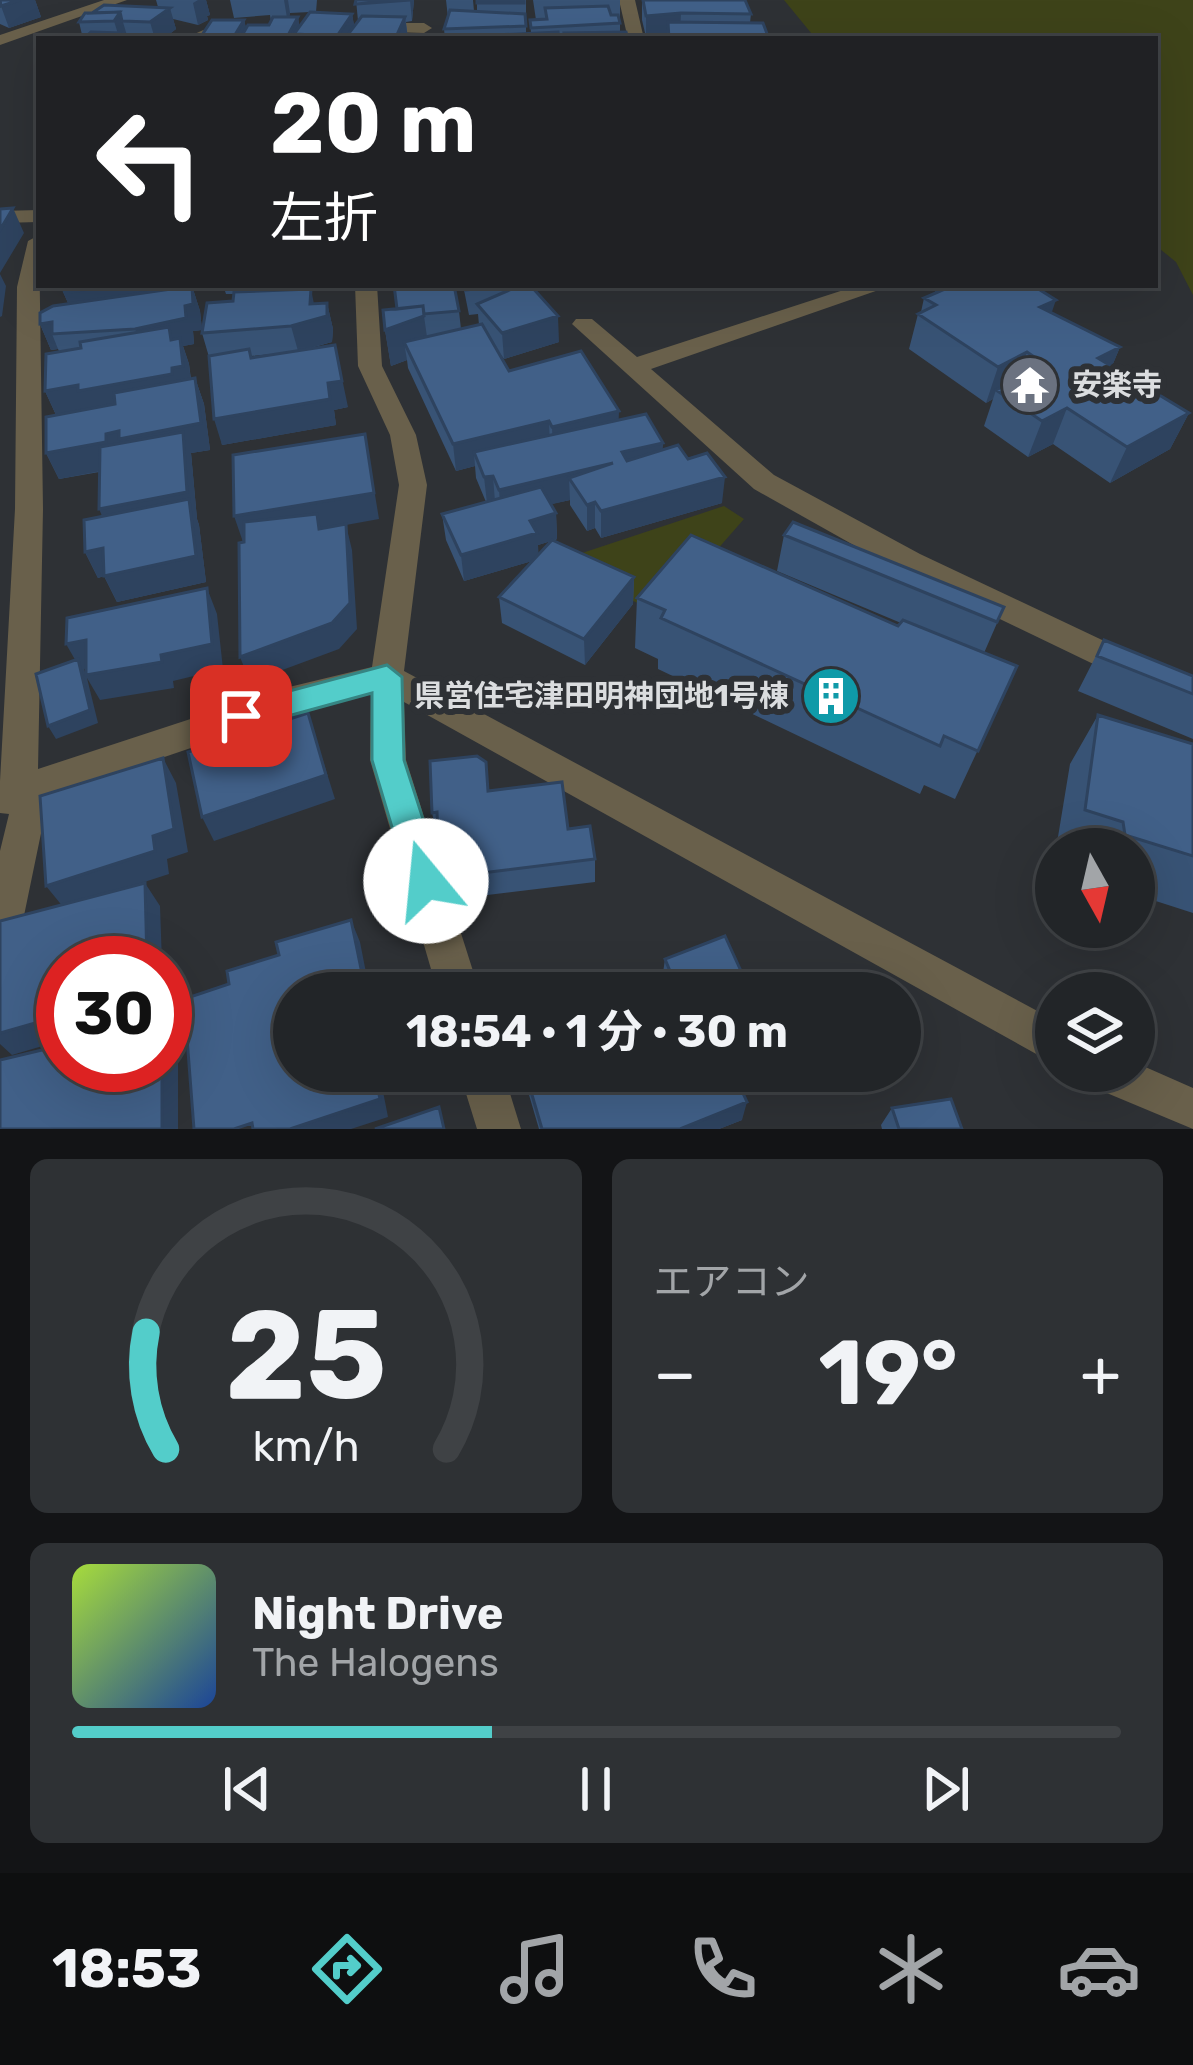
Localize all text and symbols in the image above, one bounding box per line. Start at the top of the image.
text: 20 m [270,73,477,173]
icon: left [72,84,228,240]
text: 左折 [270,187,378,251]
temple icon: 安楽寺 [999,354,1061,416]
place label: 安楽寺 [1072,367,1162,403]
pin [190,665,292,767]
building icon: 県営住宅津田明神団地1号棟 [800,665,862,727]
place label: 県営住宅津田明神団地1号棟 [414,678,789,714]
icon: arrive [208,683,274,749]
position arrow [363,818,489,944]
north arrow [1035,828,1155,948]
map controls [1035,828,1155,1092]
speed limit sign: 30 [36,936,192,1092]
button: layers [1035,972,1155,1092]
text: 18:54 · 1 分 · 30 m [406,1005,788,1058]
text: エアコン [654,1259,810,1305]
text: 25 [225,1281,387,1429]
text: 19° [818,1320,958,1427]
text: − [654,1334,696,1413]
text: + [1080,1334,1121,1413]
text: km/h [252,1421,359,1472]
text: Night Drive [252,1587,504,1640]
text: The Halogens [252,1640,499,1686]
icon: previous [214,1756,280,1822]
icon: pause [563,1756,629,1822]
icon: next [913,1756,979,1822]
icon: directions [305,1927,389,2011]
icon: music [493,1927,577,2011]
icon: phone [681,1927,765,2011]
icon: climate [869,1927,953,2011]
icon: car [1057,1927,1141,2011]
text: 18:53 [52,1937,202,2001]

